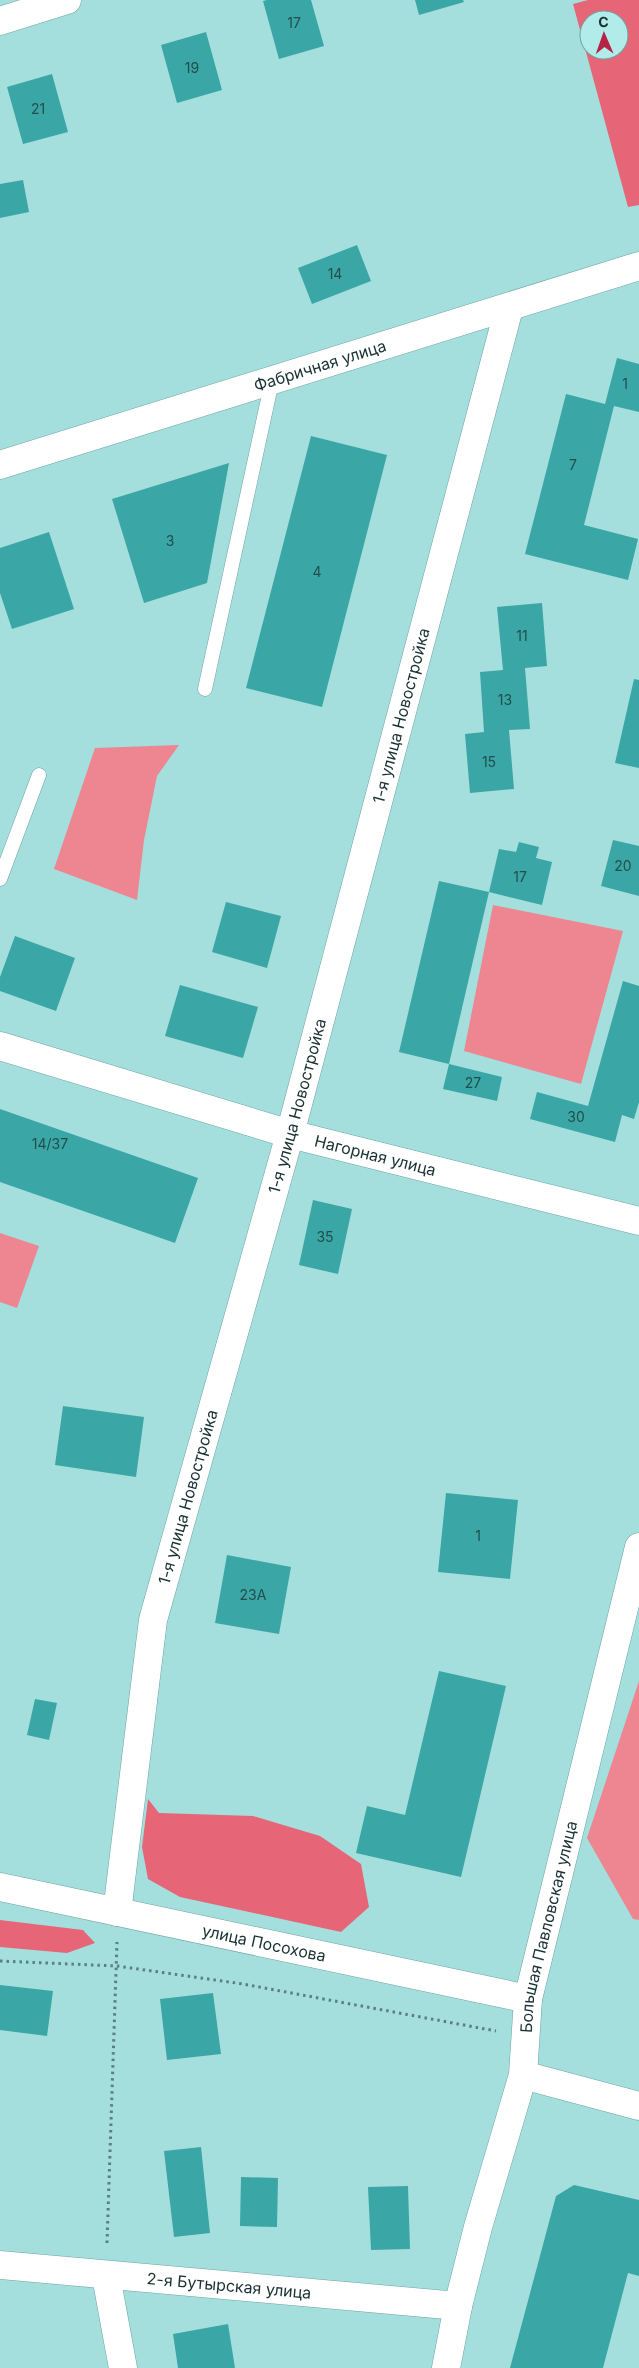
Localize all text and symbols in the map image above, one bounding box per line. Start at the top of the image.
north arrow [579,10,629,60]
text: С [598,13,609,30]
house number: 17 [287,14,301,31]
house number: 19 [185,59,199,76]
house number: 21 [31,100,45,117]
house number: 14 [328,265,342,282]
street label: Фабричная улица [251,335,388,395]
house number: 1 [622,375,628,392]
house number: 7 [569,456,577,473]
house number: 3 [166,532,174,549]
house number: 4 [312,563,322,580]
street label: 1-я улица Новостройка [368,626,434,806]
house number: 11 [516,627,528,644]
house number: 13 [498,691,512,708]
house number: 15 [482,753,496,770]
house number: 20 [614,857,632,874]
house number: 17 [513,868,527,885]
street label: 1-я улица Новостройка [264,1016,330,1196]
house number: 27 [465,1074,481,1091]
house number: 30 [567,1108,585,1125]
street label: Нагорная улица [313,1131,438,1180]
house number: 14/37 [32,1135,68,1152]
house number: 35 [316,1228,334,1245]
street label: 1-я улица Новостройка [154,1407,222,1587]
house number: 1 [475,1527,481,1544]
house number: 23А [240,1586,267,1603]
street label: Большая Павловская улица [516,1819,581,2033]
street label: улица Посохова [200,1920,328,1966]
street label: 2-я Бутырская улица [146,2268,312,2303]

